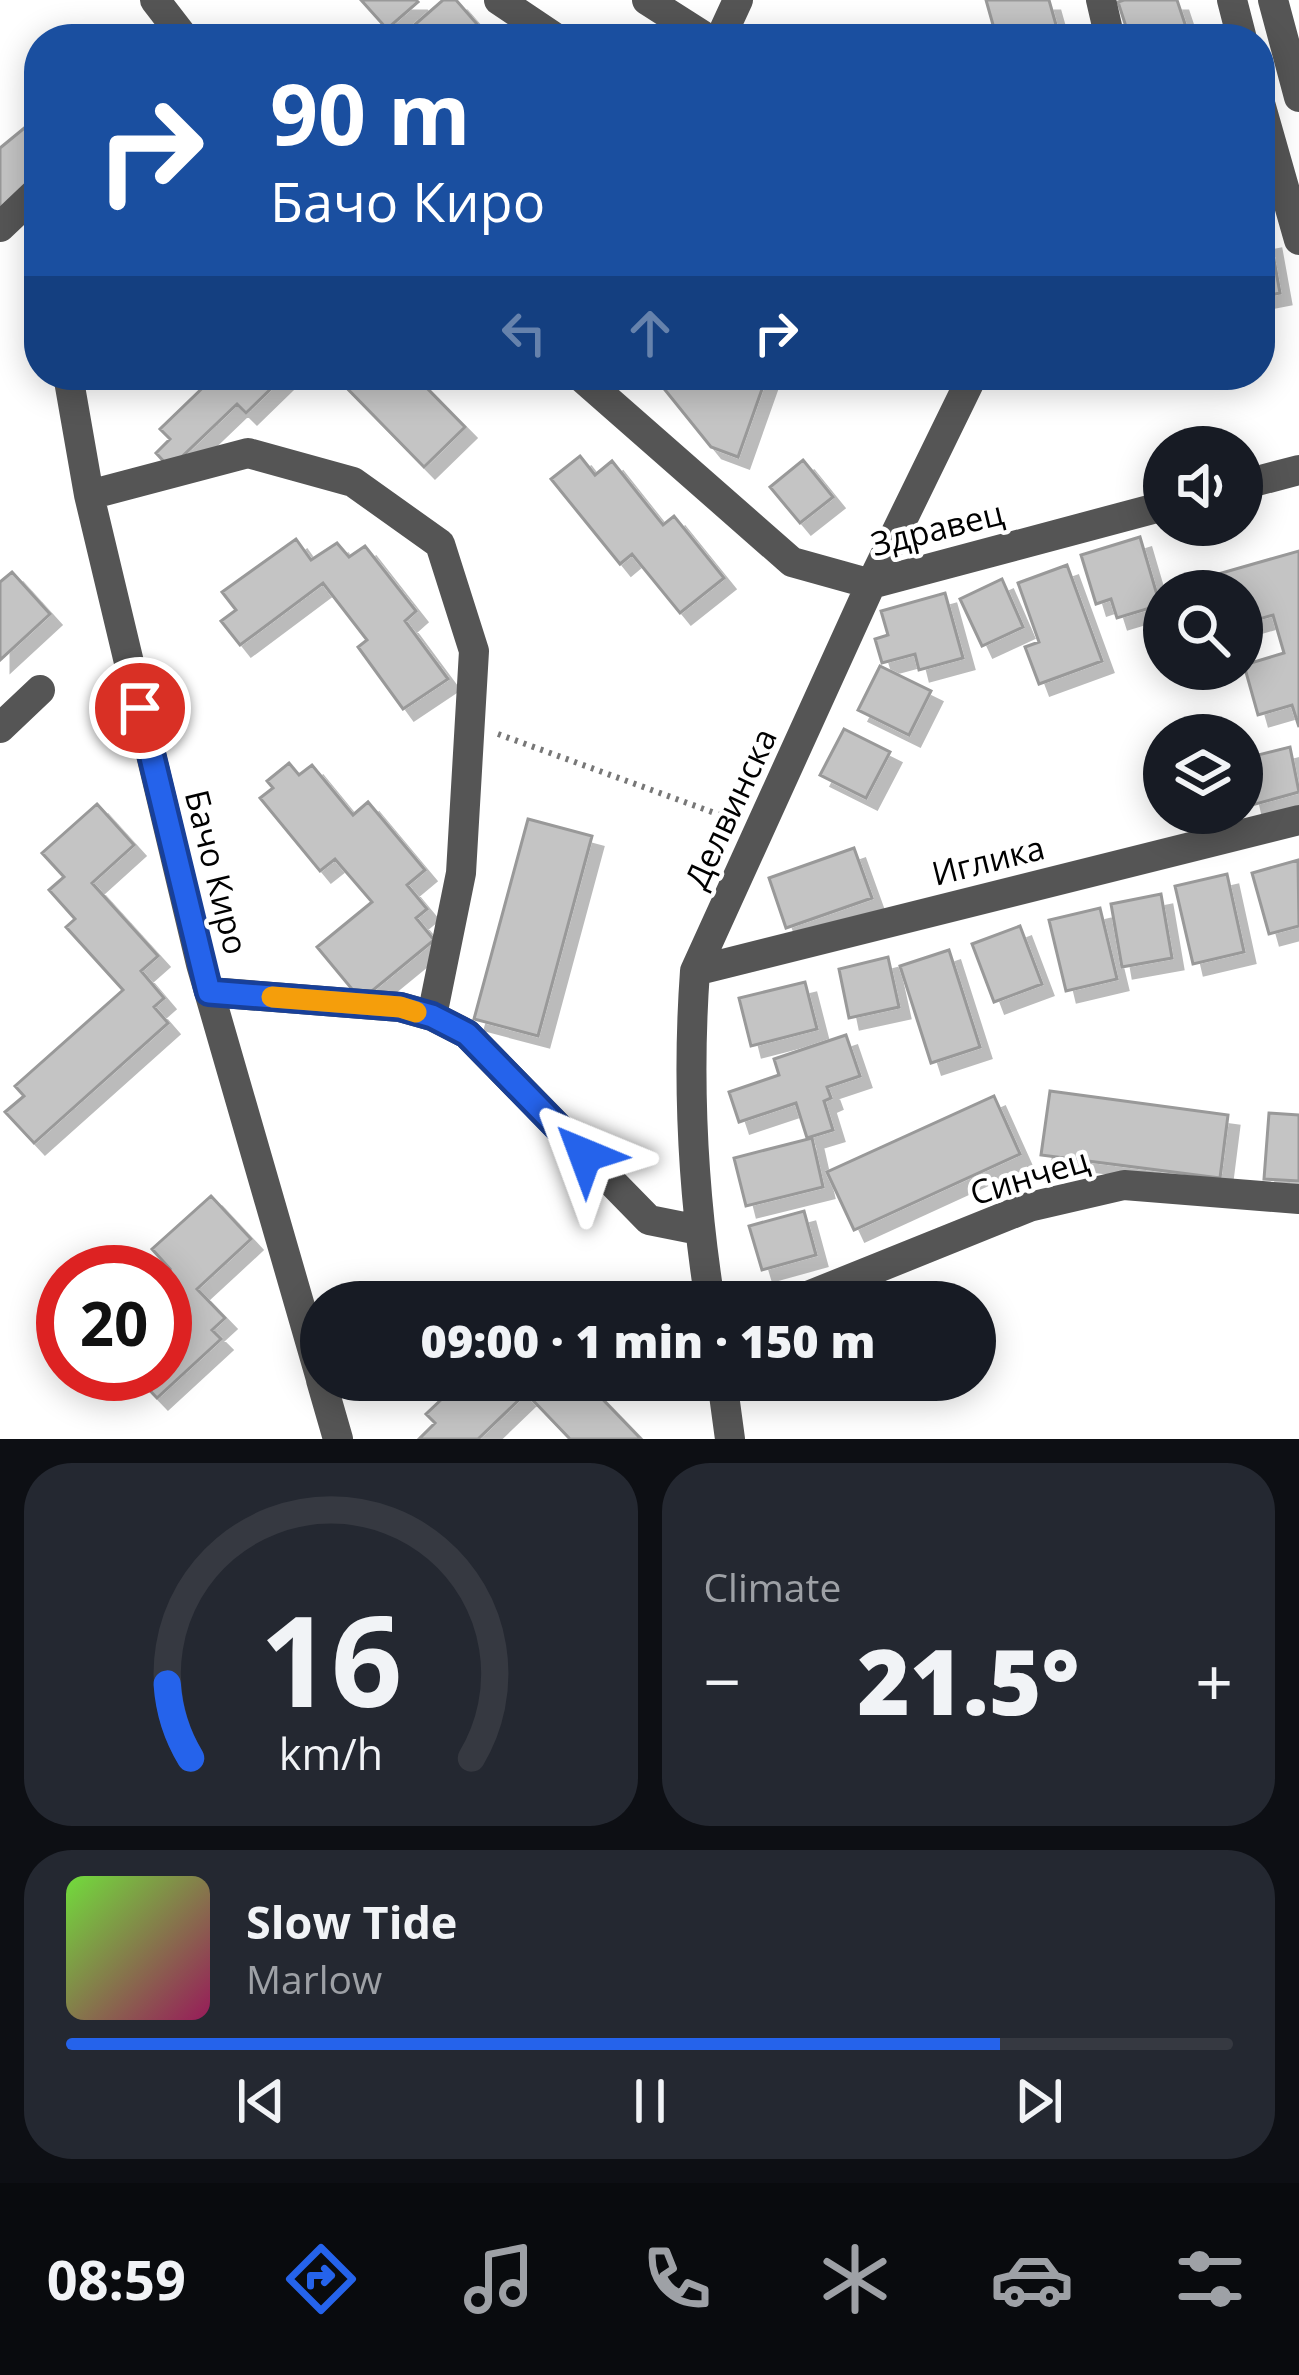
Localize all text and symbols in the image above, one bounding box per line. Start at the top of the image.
text: 90 m [270,55,470,170]
icon: right [72,72,228,228]
text: Бачо Киро [270,164,545,238]
icon: left [491,300,557,366]
icon: ahead [617,300,683,366]
icon: right [743,300,809,366]
map controls [1143,426,1263,834]
button: sound [1143,426,1263,546]
street label: Здравец [866,490,1008,566]
button: search [1143,570,1263,690]
pin [89,657,191,759]
icon: arrive [107,675,173,741]
button: layers [1143,714,1263,834]
street label: Делвинска [673,721,787,895]
street label: Бачо Киро [175,785,259,959]
street label: Иглика [927,824,1049,896]
position arrow [522,1092,648,1218]
street label: Синчец [964,1137,1094,1215]
speed limit sign: 20 [36,1245,192,1401]
text: 09:00 · 1 min · 150 m [421,1310,875,1371]
text: Climate [704,1560,841,1613]
text: 16 [259,1574,402,1744]
text: 21.5° [857,1619,1079,1741]
text: − [704,1635,741,1725]
text: + [1195,1635,1233,1725]
text: km/h [279,1723,383,1782]
text: Slow Tide [246,1891,457,1952]
text: Marlow [246,1952,382,2005]
icon: previous [228,2068,294,2134]
icon: pause [617,2068,683,2134]
icon: next [1006,2068,1072,2134]
icon: directions [279,2237,363,2321]
icon: music [457,2237,541,2321]
icon: phone [635,2237,719,2321]
icon: climate [813,2237,897,2321]
icon: car [990,2237,1074,2321]
icon: filters [1168,2237,1252,2321]
text: 08:59 [47,2242,186,2316]

